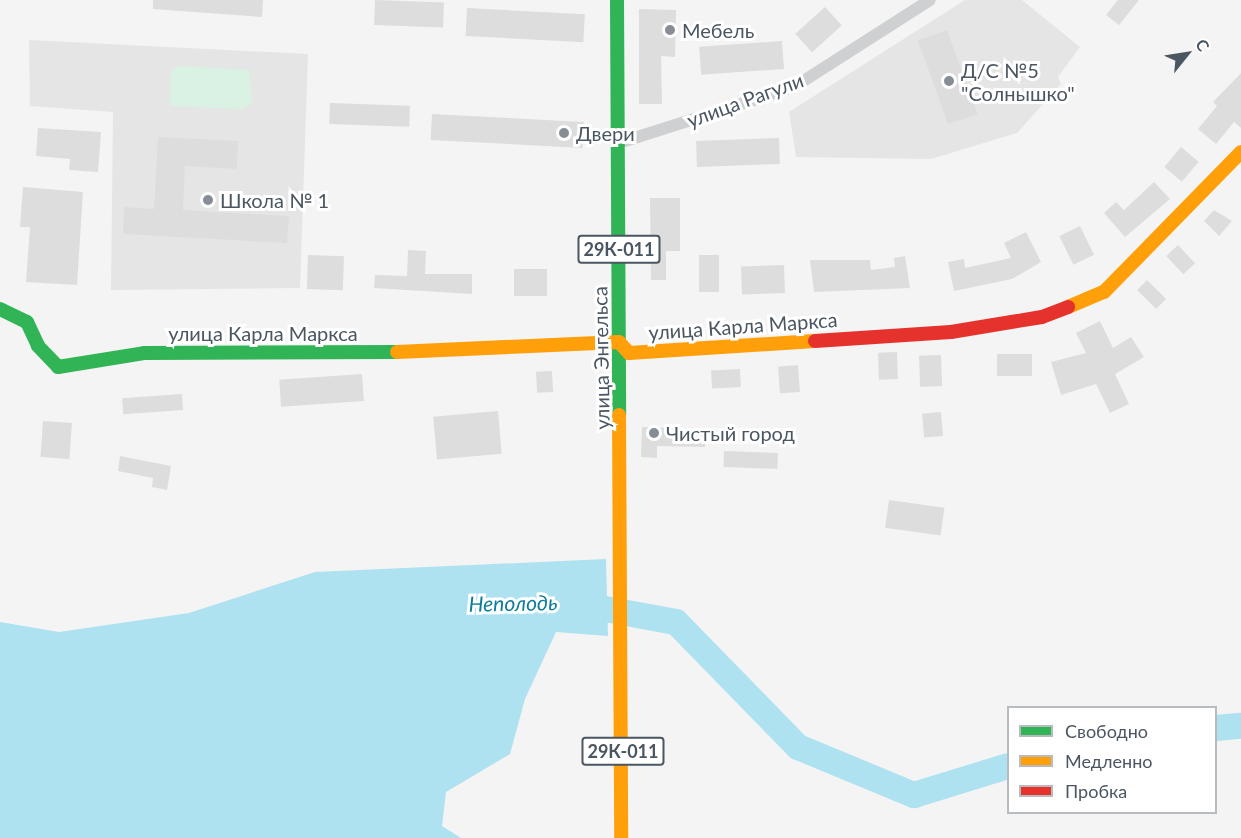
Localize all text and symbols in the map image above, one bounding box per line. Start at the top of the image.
place label: Мебель [682,18,754,42]
marker: Мебель [663,23,677,37]
north arrow [1157,24,1217,84]
text: С [1192,35,1214,54]
place label: Д/С №5 "Солнышко" [961,58,1075,105]
street label: улица Рагули [683,68,807,132]
marker: Д/С №5 "Солнышко" [942,74,956,88]
place label: Двери [576,121,635,145]
marker: Двери [557,126,571,140]
place label: Школа № 1 [220,188,329,212]
marker: Школа № 1 [201,193,215,207]
road number: 29К-011 [577,234,661,264]
street label: улица Энгельса [588,286,614,430]
street label: улица Карла Маркса [648,307,838,345]
street label: улица Карла Маркса [168,321,358,345]
place label: Чистый город [666,421,795,445]
marker: Чистый город [647,426,661,440]
water label: Неполодь [468,590,558,616]
legend [1007,706,1217,814]
text: Свободно [1065,720,1148,742]
road number: 29К-011 [581,736,665,766]
text: Медленно [1065,750,1153,772]
text: Пробка [1065,780,1127,802]

